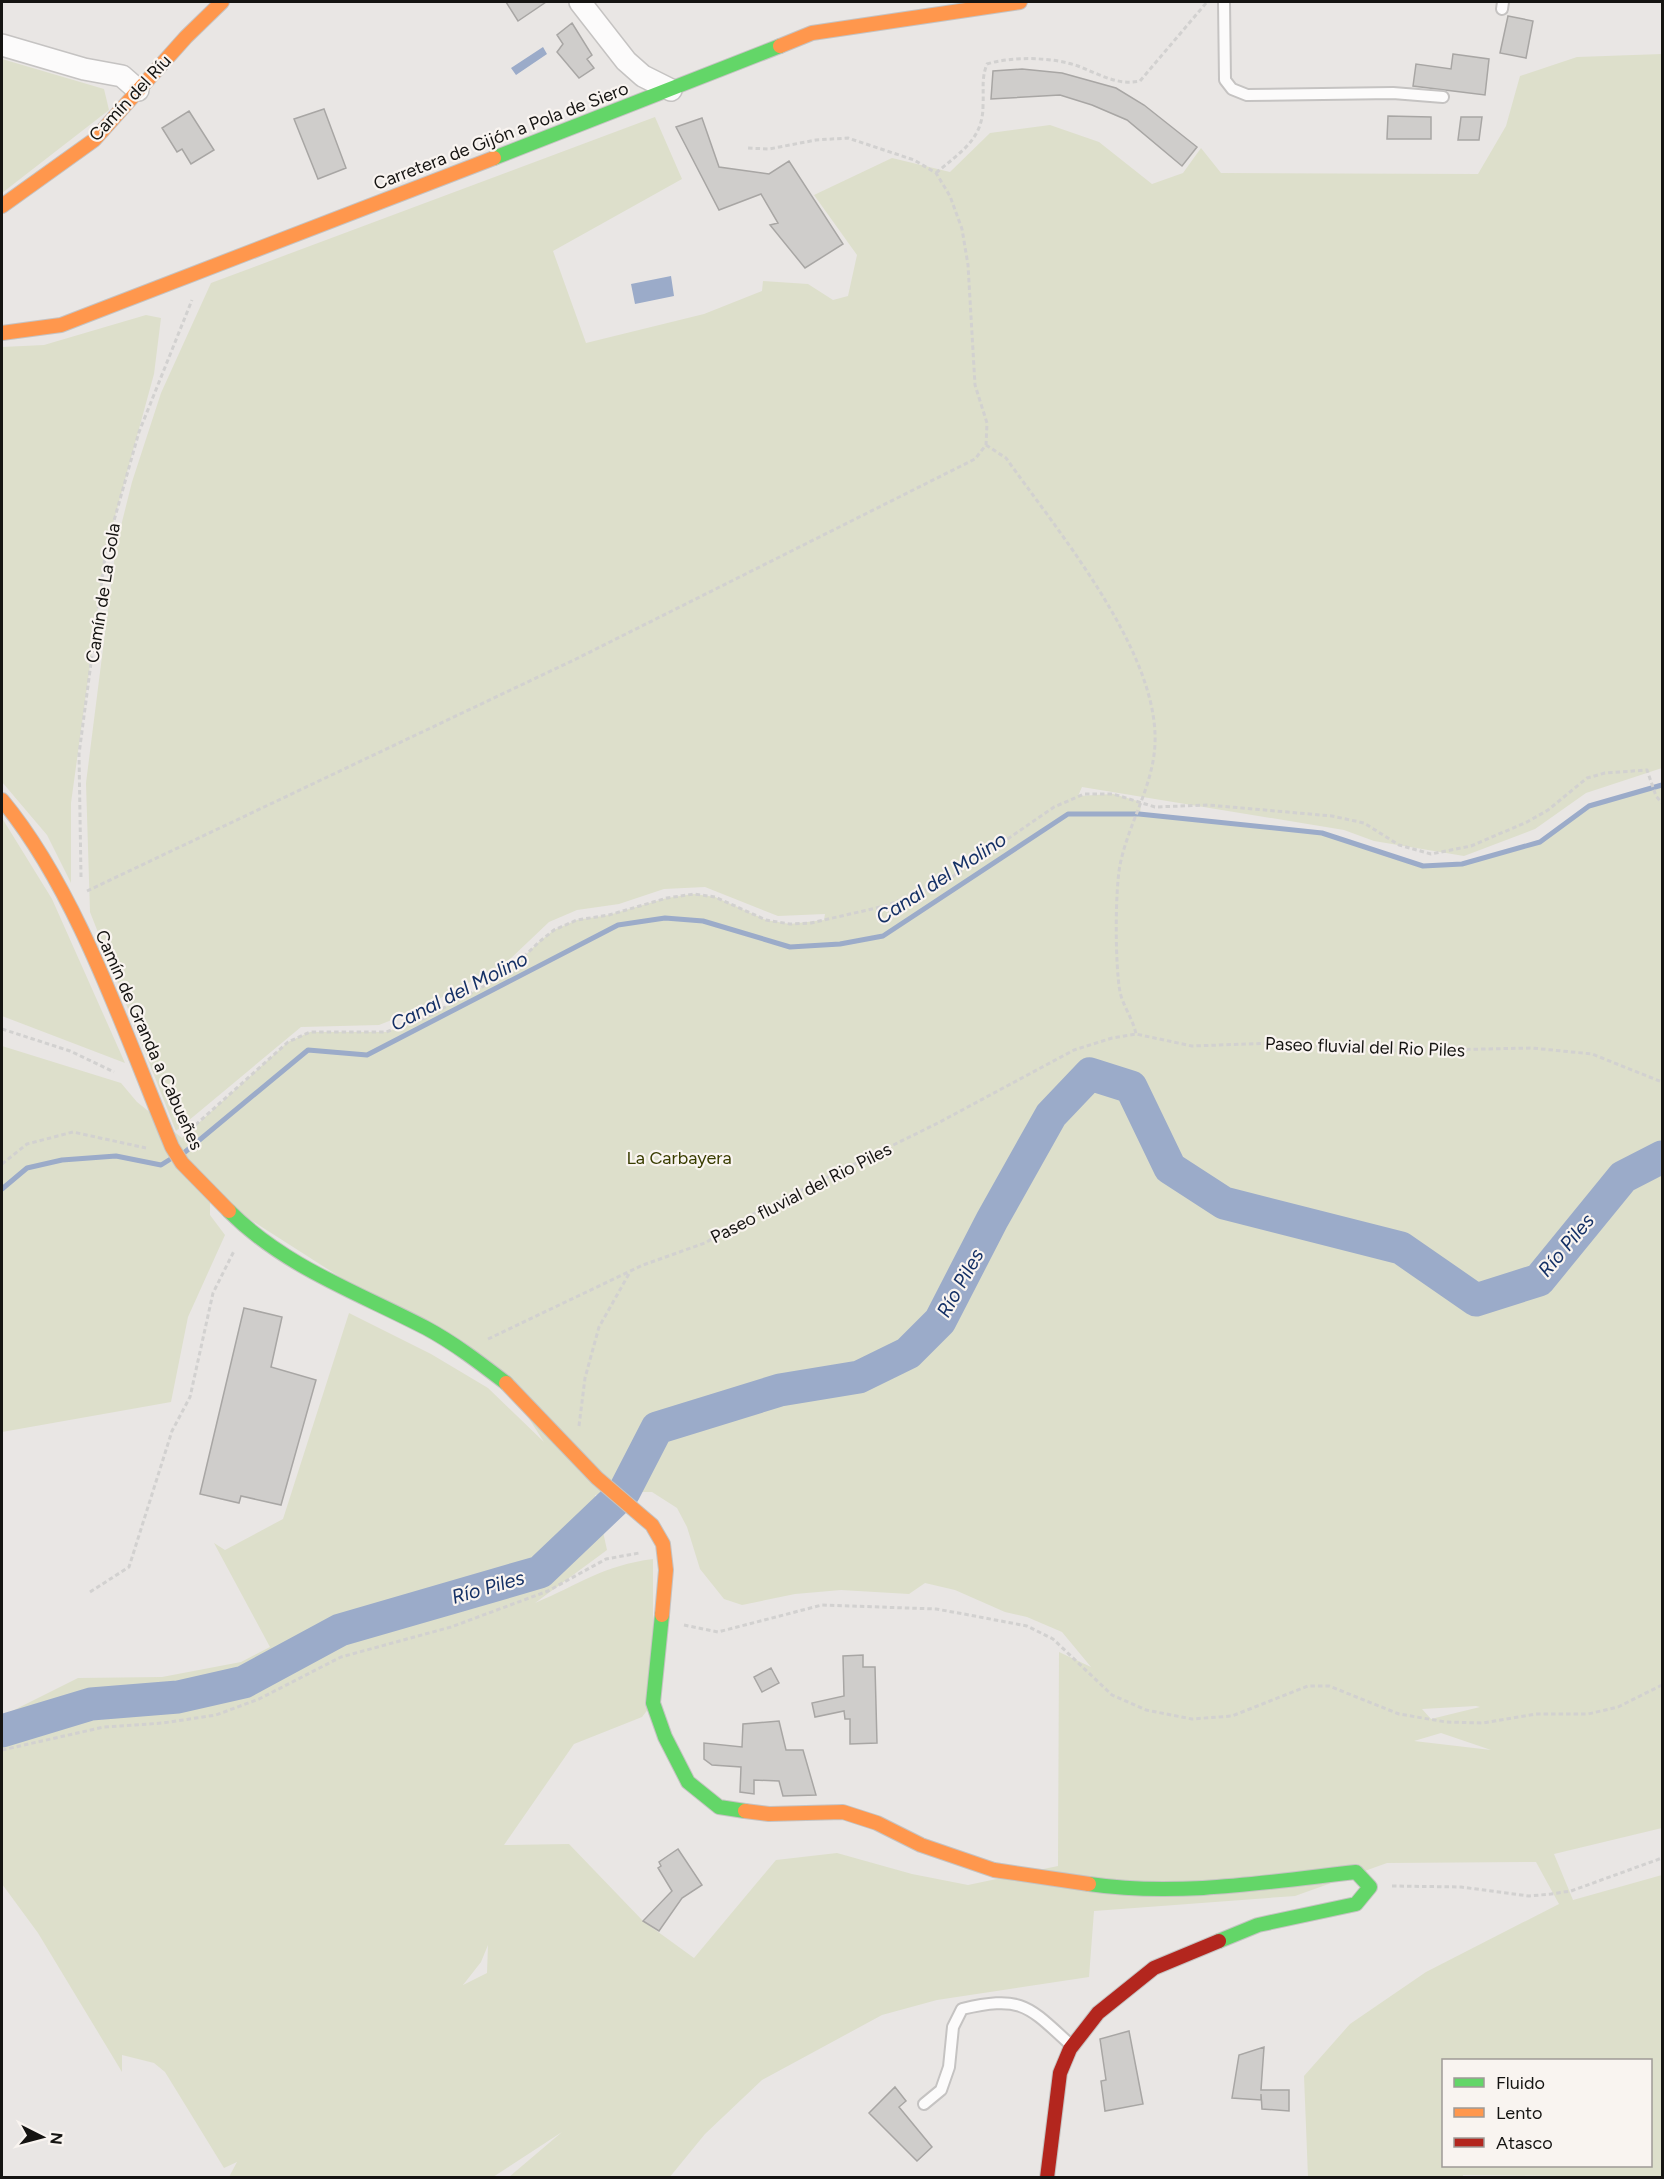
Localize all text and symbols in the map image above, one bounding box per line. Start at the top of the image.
street label: Camín del Ríu [84,50,176,146]
street label: Carretera de Gijón a Pola de Siero [370,77,632,195]
street label: Camín de La Gola [81,522,125,664]
water label: Canal del Molino [871,827,1011,929]
street label: Camín de Granda a Cabueñes [90,927,208,1153]
water label: Canal del Molino [386,946,532,1036]
street label: Paseo fluvial del Rio Piles [1265,1033,1465,1061]
street label: Paseo fluvial del Rio Piles [707,1138,895,1248]
park label: La Carbayera [626,1147,732,1169]
water label: Río Piles [1533,1208,1600,1281]
water label: Río Piles [931,1244,989,1322]
water label: Río Piles [449,1565,528,1609]
legend [1442,2059,1652,2167]
text: Fluido [1496,2072,1545,2094]
text: Lento [1496,2102,1542,2124]
north arrow [12,2107,72,2167]
text: N [46,2131,67,2146]
text: Atasco [1496,2132,1553,2154]

